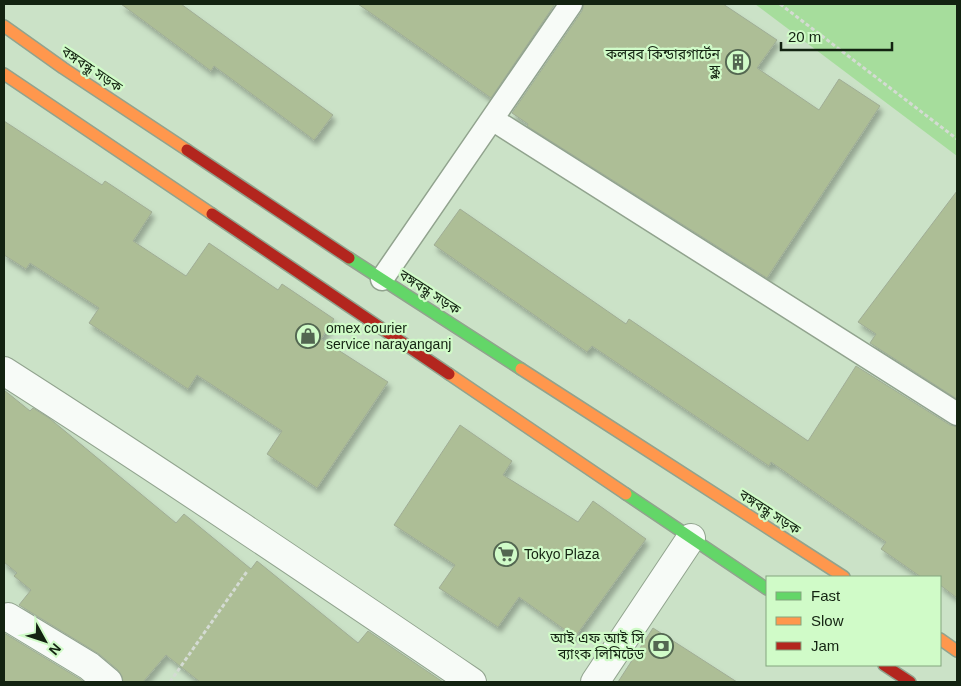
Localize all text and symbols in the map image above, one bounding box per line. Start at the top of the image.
scale bar [781,20,892,52]
text: 20 m [788,28,821,45]
street label: বঙ্গবন্ধু সড়ক [57,42,126,97]
place label: কলরব কিন্ডারগার্টেন স্কুল [605,46,721,79]
building icon: কলরব কিন্ডারগার্টেন স্কুল [725,49,751,75]
street label: বঙ্গবন্ধু সড়ক [394,266,464,320]
place label: omex courier service narayanganj [326,320,451,352]
shop icon: omex courier service narayanganj [295,323,321,349]
street label: বঙ্গবন্ধু সড়ক [734,486,804,540]
supermarket icon: Tokyo Plaza [493,541,519,567]
place label: Tokyo Plaza [524,546,600,562]
legend [766,576,941,666]
text: Fast [811,587,841,604]
text: Slow [811,612,844,629]
north arrow [20,616,70,666]
place label: আই এফ আই সি ব্যাংক লিমিটেড [550,630,645,662]
bank icon: আই এফ আই সি ব্যাংক লিমিটেড [648,633,674,659]
text: Jam [811,637,839,654]
text: N [46,640,64,658]

